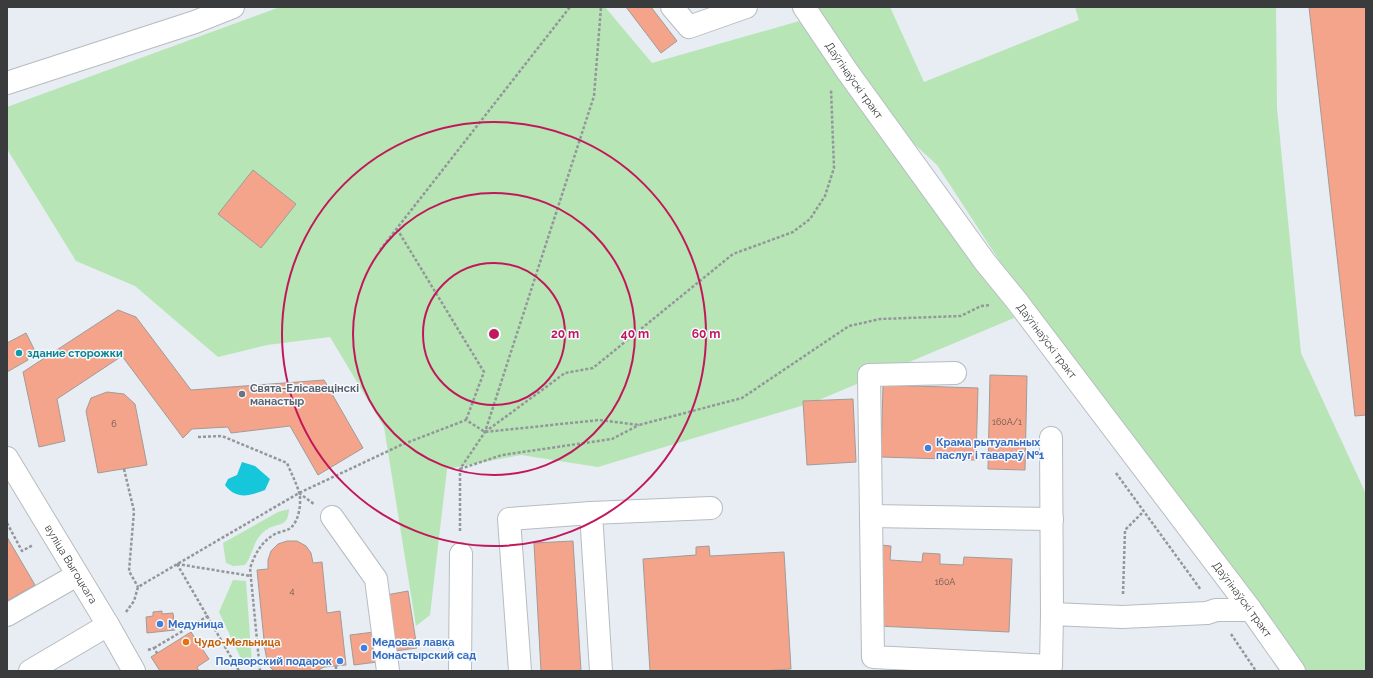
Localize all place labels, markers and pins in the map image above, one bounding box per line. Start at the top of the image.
centre of rings [487,327,501,341]
place label: здание сторожки [27,347,123,360]
marker: здание сторожки [14,348,24,358]
place label: Свята-Елісавецінскі манастыр [250,382,359,408]
marker: Свята-Елісавецінскі манастыр [237,389,247,399]
place label: Крама рытуальных паслуг і тавараў №1 [936,436,1045,462]
marker: Крама рытуальных паслуг і тавараў №1 [923,443,933,453]
place label: Медуница [168,618,223,631]
marker: Медуница [155,619,165,629]
place label: Чудо-Мельница [194,636,281,649]
place label: Медовая лавка Монастырский сад [372,636,476,662]
marker: Чудо-Мельница [181,637,191,647]
marker: Медовая лавка Монастырский сад [359,643,369,653]
place label: Подворский подарок [216,655,333,668]
marker: Подворский подарок [335,656,345,666]

